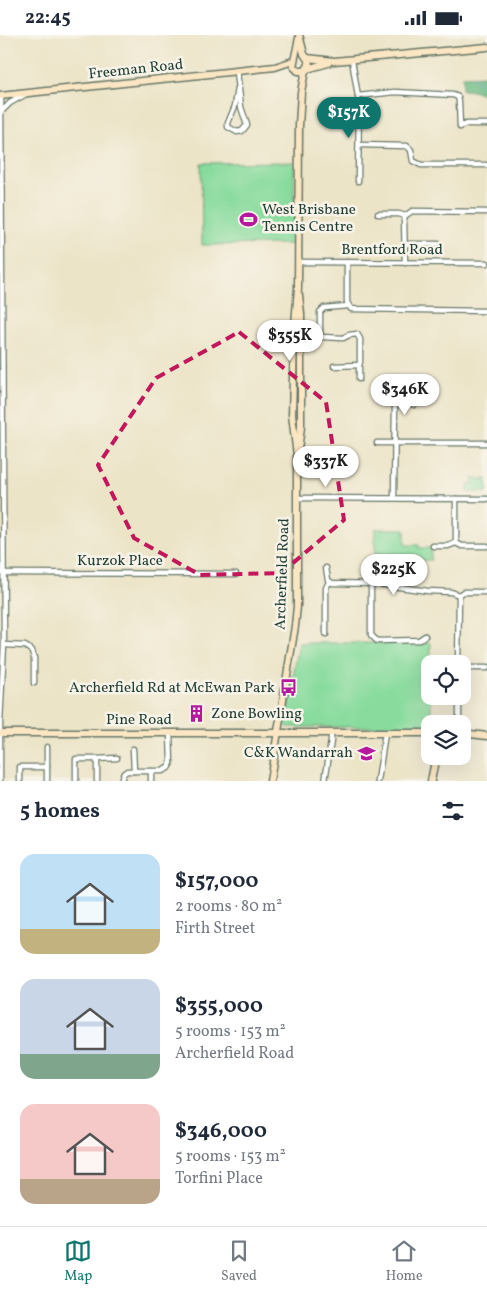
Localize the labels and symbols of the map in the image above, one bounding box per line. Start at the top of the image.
street label: Freeman Road [88,55,184,85]
pin: $157K [314,97,384,139]
place label: West Brisbane Tennis Centre [262,200,356,238]
sports icon: West Brisbane Tennis Centre [238,209,258,229]
street label: Brentford Road [341,240,443,261]
pin: $355K [255,319,325,362]
pin: $346K [370,373,440,416]
pin: $337K [291,445,361,488]
street label: Archerfield Road [271,518,295,630]
street label: Kurzok Place [77,551,163,572]
pin: $225K [359,553,429,596]
place label: Archerfield Rd at McEwan Park [69,678,275,699]
bus stop icon: Archerfield Rd at McEwan Park [279,678,299,698]
building icon: Zone Bowling [187,704,207,724]
place label: Zone Bowling [211,704,302,725]
street label: Pine Road [106,710,172,731]
place label: C&K Wandarrah [244,743,353,764]
school or university icon: C&K Wandarrah [357,743,377,763]

